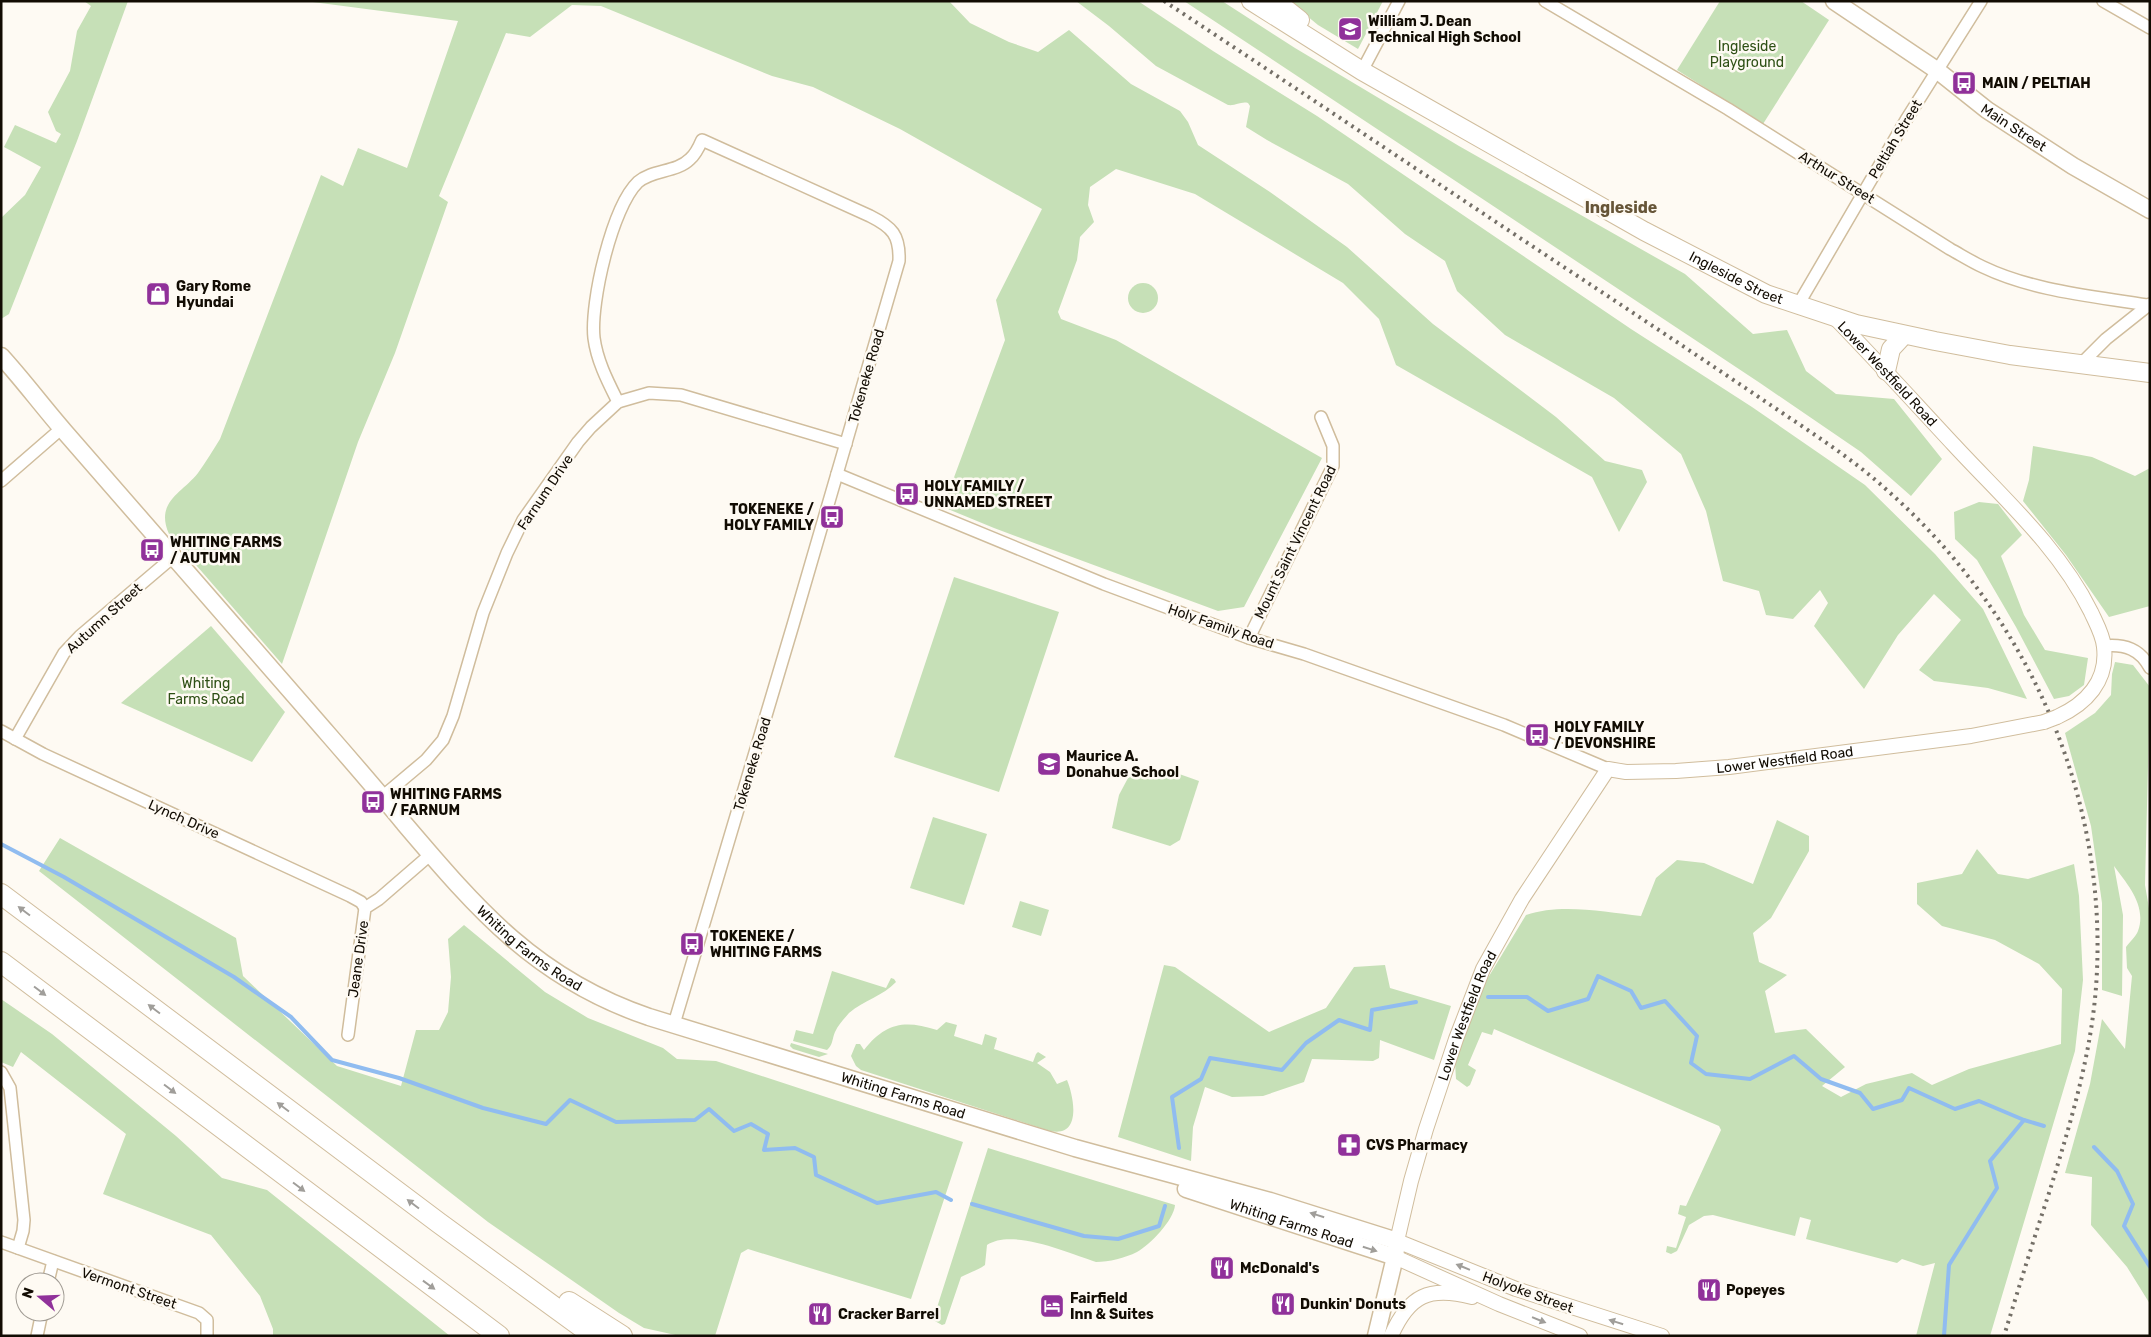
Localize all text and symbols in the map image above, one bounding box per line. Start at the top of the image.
place label: William J. Dean Technical High School [1368,13,1521,46]
school or university icon: William J. Dean Technical High School [1337,16,1363,42]
park label: Ingleside Playground [1710,38,1784,71]
bus stop icon: MAIN / PELTIAH [1951,70,1977,96]
place label: MAIN / PELTIAH [1982,75,2091,92]
street label: Peltiah Street [1865,96,1926,182]
street label: Main Street [1978,100,2050,156]
street label: Arthur Street [1796,147,1878,208]
district label: Ingleside [1585,198,1657,217]
street label: Ingleside Street [1686,248,1786,308]
place label: Gary Rome Hyundai [176,278,251,311]
shop icon: Gary Rome Hyundai [145,281,171,307]
street label: Lower Westfield Road [1834,318,1940,430]
street label: Tokeneke Road [845,327,888,425]
street label: Farnum Drive [514,451,577,533]
street label: Mount Saint Vincent Road [1251,463,1340,622]
place label: HOLY FAMILY / UNNAMED STREET [924,478,1052,511]
bus stop icon: HOLY FAMILY / UNNAMED STREET [894,481,920,507]
place label: TOKENEKE / HOLY FAMILY [724,501,815,534]
bus stop icon: TOKENEKE / HOLY FAMILY [819,504,845,530]
place label: WHITING FARMS / AUTUMN [170,534,282,567]
bus stop icon: WHITING FARMS / AUTUMN [139,537,165,563]
street label: Autumn Street [63,579,146,657]
street label: Holy Family Road [1166,600,1276,653]
park label: Whiting Farms Road [167,675,245,708]
street label: Tokeneke Road [730,715,775,813]
place label: HOLY FAMILY / DEVONSHIRE [1554,719,1656,752]
bus stop icon: HOLY FAMILY / DEVONSHIRE [1524,722,1550,748]
street label: Lower Westfield Road [1716,743,1854,777]
place label: Maurice A. Donahue School [1066,748,1179,781]
school or university icon: Maurice A. Donahue School [1036,751,1062,777]
place label: WHITING FARMS / FARNUM [390,786,502,819]
bus stop icon: WHITING FARMS / FARNUM [360,789,386,815]
street label: Lynch Drive [146,796,222,843]
street label: Whiting Farms Road [473,902,585,995]
one-way arrow [17,906,31,916]
street label: Jeane Drive [345,919,372,999]
place label: TOKENEKE / WHITING FARMS [710,928,822,961]
bus stop icon: TOKENEKE / WHITING FARMS [679,931,705,957]
street label: Lower Westfield Road [1435,948,1500,1083]
one-way arrow [33,986,47,996]
one-way arrow [147,1004,161,1014]
street label: Whiting Farms Road [839,1069,967,1123]
one-way arrow [163,1084,177,1094]
one-way arrow [276,1102,290,1112]
pharmacy icon: CVS Pharmacy [1336,1132,1362,1158]
place label: CVS Pharmacy [1366,1137,1468,1154]
one-way arrow [292,1182,306,1192]
street label: Whiting Farms Road [1227,1196,1356,1252]
one-way arrow [407,1199,420,1210]
one-way arrow [1310,1211,1325,1219]
one-way arrow [1363,1245,1378,1253]
restaurant icon: McDonald's [1209,1255,1235,1281]
place label: McDonald's [1240,1260,1320,1277]
one-way arrow [1455,1263,1470,1271]
street label: Vermont Street [79,1264,179,1313]
street label: Holyoke Street [1480,1268,1576,1317]
north arrow [15,1272,65,1322]
restaurant icon: Popeyes [1696,1277,1722,1303]
one-way arrow [422,1279,435,1290]
place label: Popeyes [1726,1282,1785,1299]
text: N [19,1285,38,1300]
place label: Fairfield Inn & Suites [1070,1290,1154,1323]
restaurant icon: Dunkin' Donuts [1270,1291,1296,1317]
hotel icon: Fairfield Inn & Suites [1039,1293,1065,1319]
place label: Dunkin' Donuts [1300,1296,1406,1313]
restaurant icon: Cracker Barrel [807,1301,833,1327]
place label: Cracker Barrel [838,1306,939,1323]
one-way arrow [1532,1317,1546,1325]
one-way arrow [1608,1317,1623,1325]

